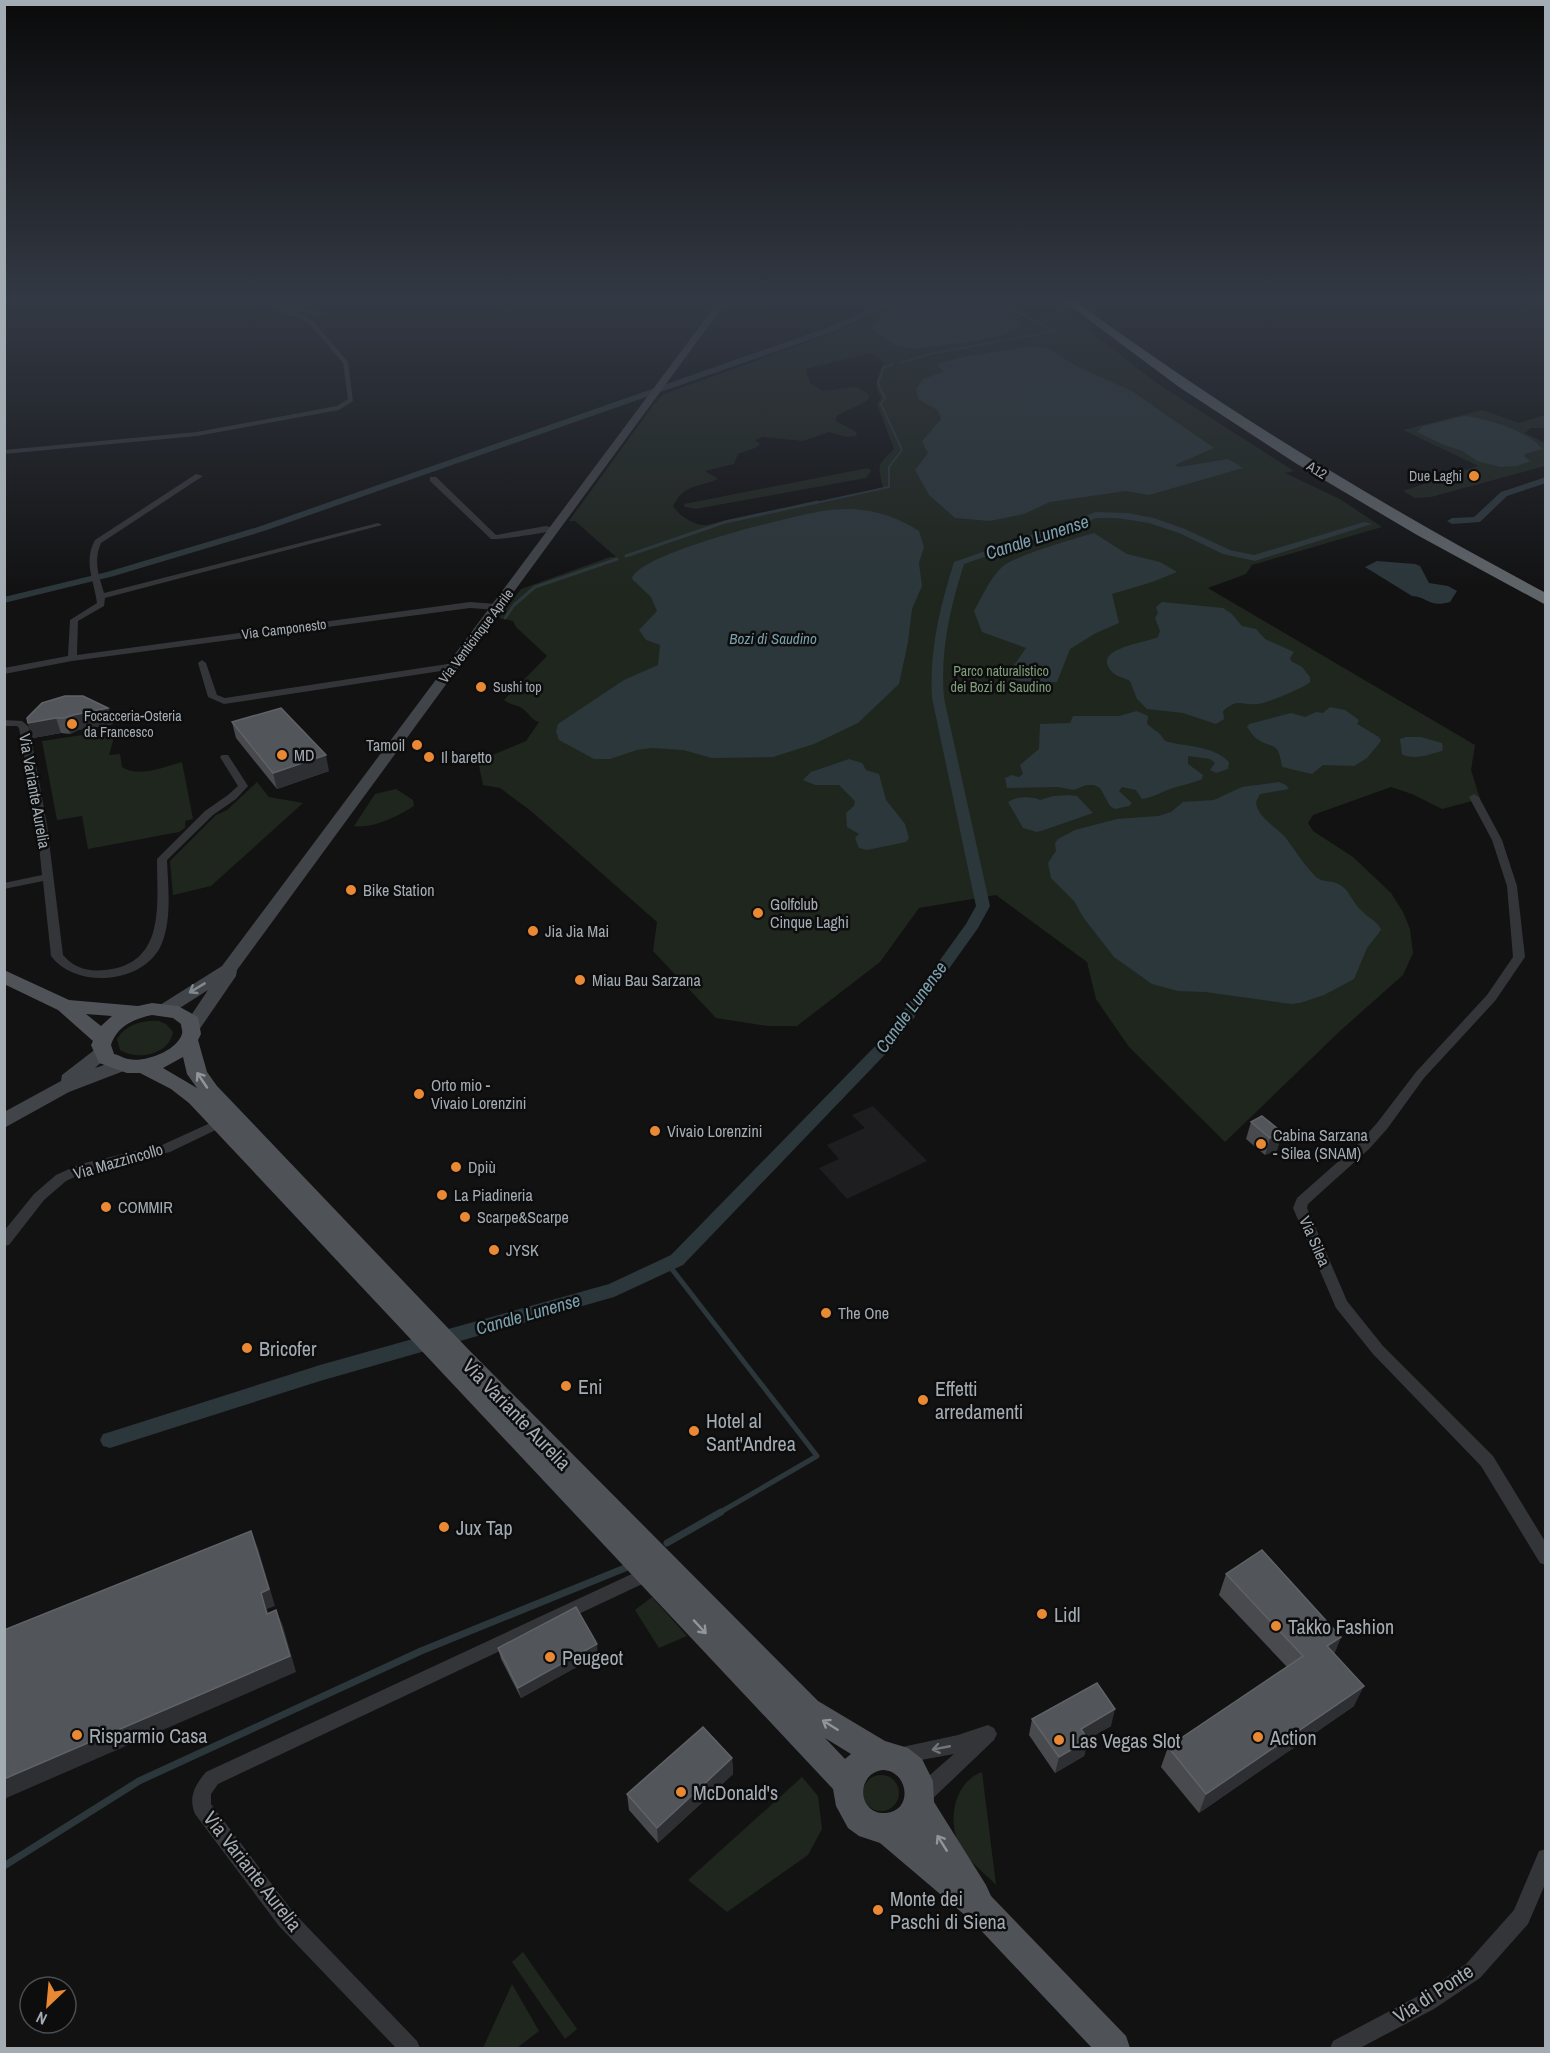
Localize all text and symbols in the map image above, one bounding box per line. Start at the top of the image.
street label: A12 [1303,456,1330,483]
place label: Due Laghi [1409,467,1462,485]
marker: Due Laghi [1467,469,1481,483]
water label: Canale Lunense [982,509,1092,565]
street label: Via Venticinque Aprile [435,585,517,687]
street label: Via Camponesto [241,615,327,643]
water label: Bozi di Saudino [729,628,817,649]
park label: Parco naturalistico dei Bozi di Saudino [951,662,1051,696]
place label: Sushi top [493,678,542,696]
marker: Sushi top [474,680,488,694]
place label: Focacceria-Osteria da Francesco [84,707,182,741]
marker: Focacceria-Osteria da Francesco [65,717,79,731]
street label: Via Variante Aurelia [14,732,56,851]
place label: Tamoil [366,734,405,756]
marker: Tamoil [410,738,424,752]
place label: MD [294,744,314,766]
place label: Il baretto [441,746,492,768]
marker: MD [275,748,289,762]
marker: Il baretto [422,750,436,764]
place label: Bike Station [363,879,435,901]
marker: Bike Station [344,883,358,897]
place label: Golfclub Cinque Laghi [770,893,849,933]
marker: Golfclub Cinque Laghi [751,906,765,920]
place label: Jia Jia Mai [545,920,609,942]
marker: Jia Jia Mai [526,924,540,938]
water label: Canale Lunense [869,956,953,1058]
place label: Miau Bau Sarzana [592,969,701,991]
marker: Miau Bau Sarzana [573,973,587,987]
one-way arrow [189,983,206,995]
one-way arrow [196,1072,208,1088]
place label: Orto mio - Vivaio Lorenzini [431,1074,526,1114]
marker: Orto mio - Vivaio Lorenzini [412,1087,426,1101]
place label: Vivaio Lorenzini [667,1120,762,1142]
marker: Vivaio Lorenzini [648,1124,662,1138]
place label: Cabina Sarzana - Silea (SNAM) [1273,1124,1369,1164]
marker: Cabina Sarzana - Silea (SNAM) [1254,1137,1268,1151]
street label: Via Mazzincollo [71,1138,165,1184]
place label: Dpiù [468,1156,496,1178]
marker: Dpiù [449,1160,463,1174]
place label: La Piadineria [454,1184,533,1206]
marker: La Piadineria [435,1188,449,1202]
place label: COMMIR [118,1196,173,1218]
marker: COMMIR [99,1200,113,1214]
place label: Scarpe&Scarpe [477,1206,569,1228]
marker: Scarpe&Scarpe [458,1210,472,1224]
street label: Via Silea [1294,1212,1336,1270]
place label: JYSK [506,1239,539,1261]
marker: JYSK [487,1243,501,1257]
water label: Canale Lunense [473,1287,583,1341]
place label: The One [838,1302,889,1324]
marker: The One [819,1306,833,1320]
place label: Bricofer [259,1335,317,1362]
marker: Bricofer [240,1341,254,1355]
street label: Via Variante Aurelia [457,1352,577,1476]
place label: Eni [578,1373,603,1400]
place label: Effetti arredamenti [935,1375,1023,1425]
marker: Eni [559,1379,573,1393]
marker: Effetti arredamenti [916,1393,930,1407]
place label: Hotel al Sant'Andrea [706,1407,796,1457]
marker: Hotel al Sant'Andrea [687,1424,701,1438]
place label: Jux Tap [456,1514,513,1541]
marker: Jux Tap [437,1520,451,1534]
place label: Lidl [1054,1601,1080,1628]
marker: Lidl [1035,1607,1049,1621]
place label: Takko Fashion [1288,1613,1394,1640]
one-way arrow [693,1619,707,1634]
marker: Takko Fashion [1269,1619,1283,1633]
place label: Peugeot [562,1644,624,1671]
marker: Peugeot [543,1650,557,1664]
one-way arrow [822,1719,839,1731]
place label: Risparmio Casa [89,1722,207,1749]
place label: Action [1269,1724,1317,1751]
place label: Las Vegas Slot [1071,1727,1181,1754]
marker: Risparmio Casa [70,1728,84,1742]
marker: Action [1251,1730,1265,1744]
marker: Las Vegas Slot [1052,1733,1066,1747]
one-way arrow [931,1743,951,1754]
place label: McDonald's [693,1779,778,1806]
marker: McDonald's [674,1785,688,1799]
street label: Via Variante Aurelia [198,1805,308,1937]
one-way arrow [936,1835,948,1852]
place label: Monte dei Paschi di Siena [890,1885,1006,1935]
marker: Monte dei Paschi di Siena [871,1903,885,1917]
street label: Via di Ponte [1388,1957,1478,2029]
north arrow [18,1975,78,2035]
text: N [32,2007,51,2030]

